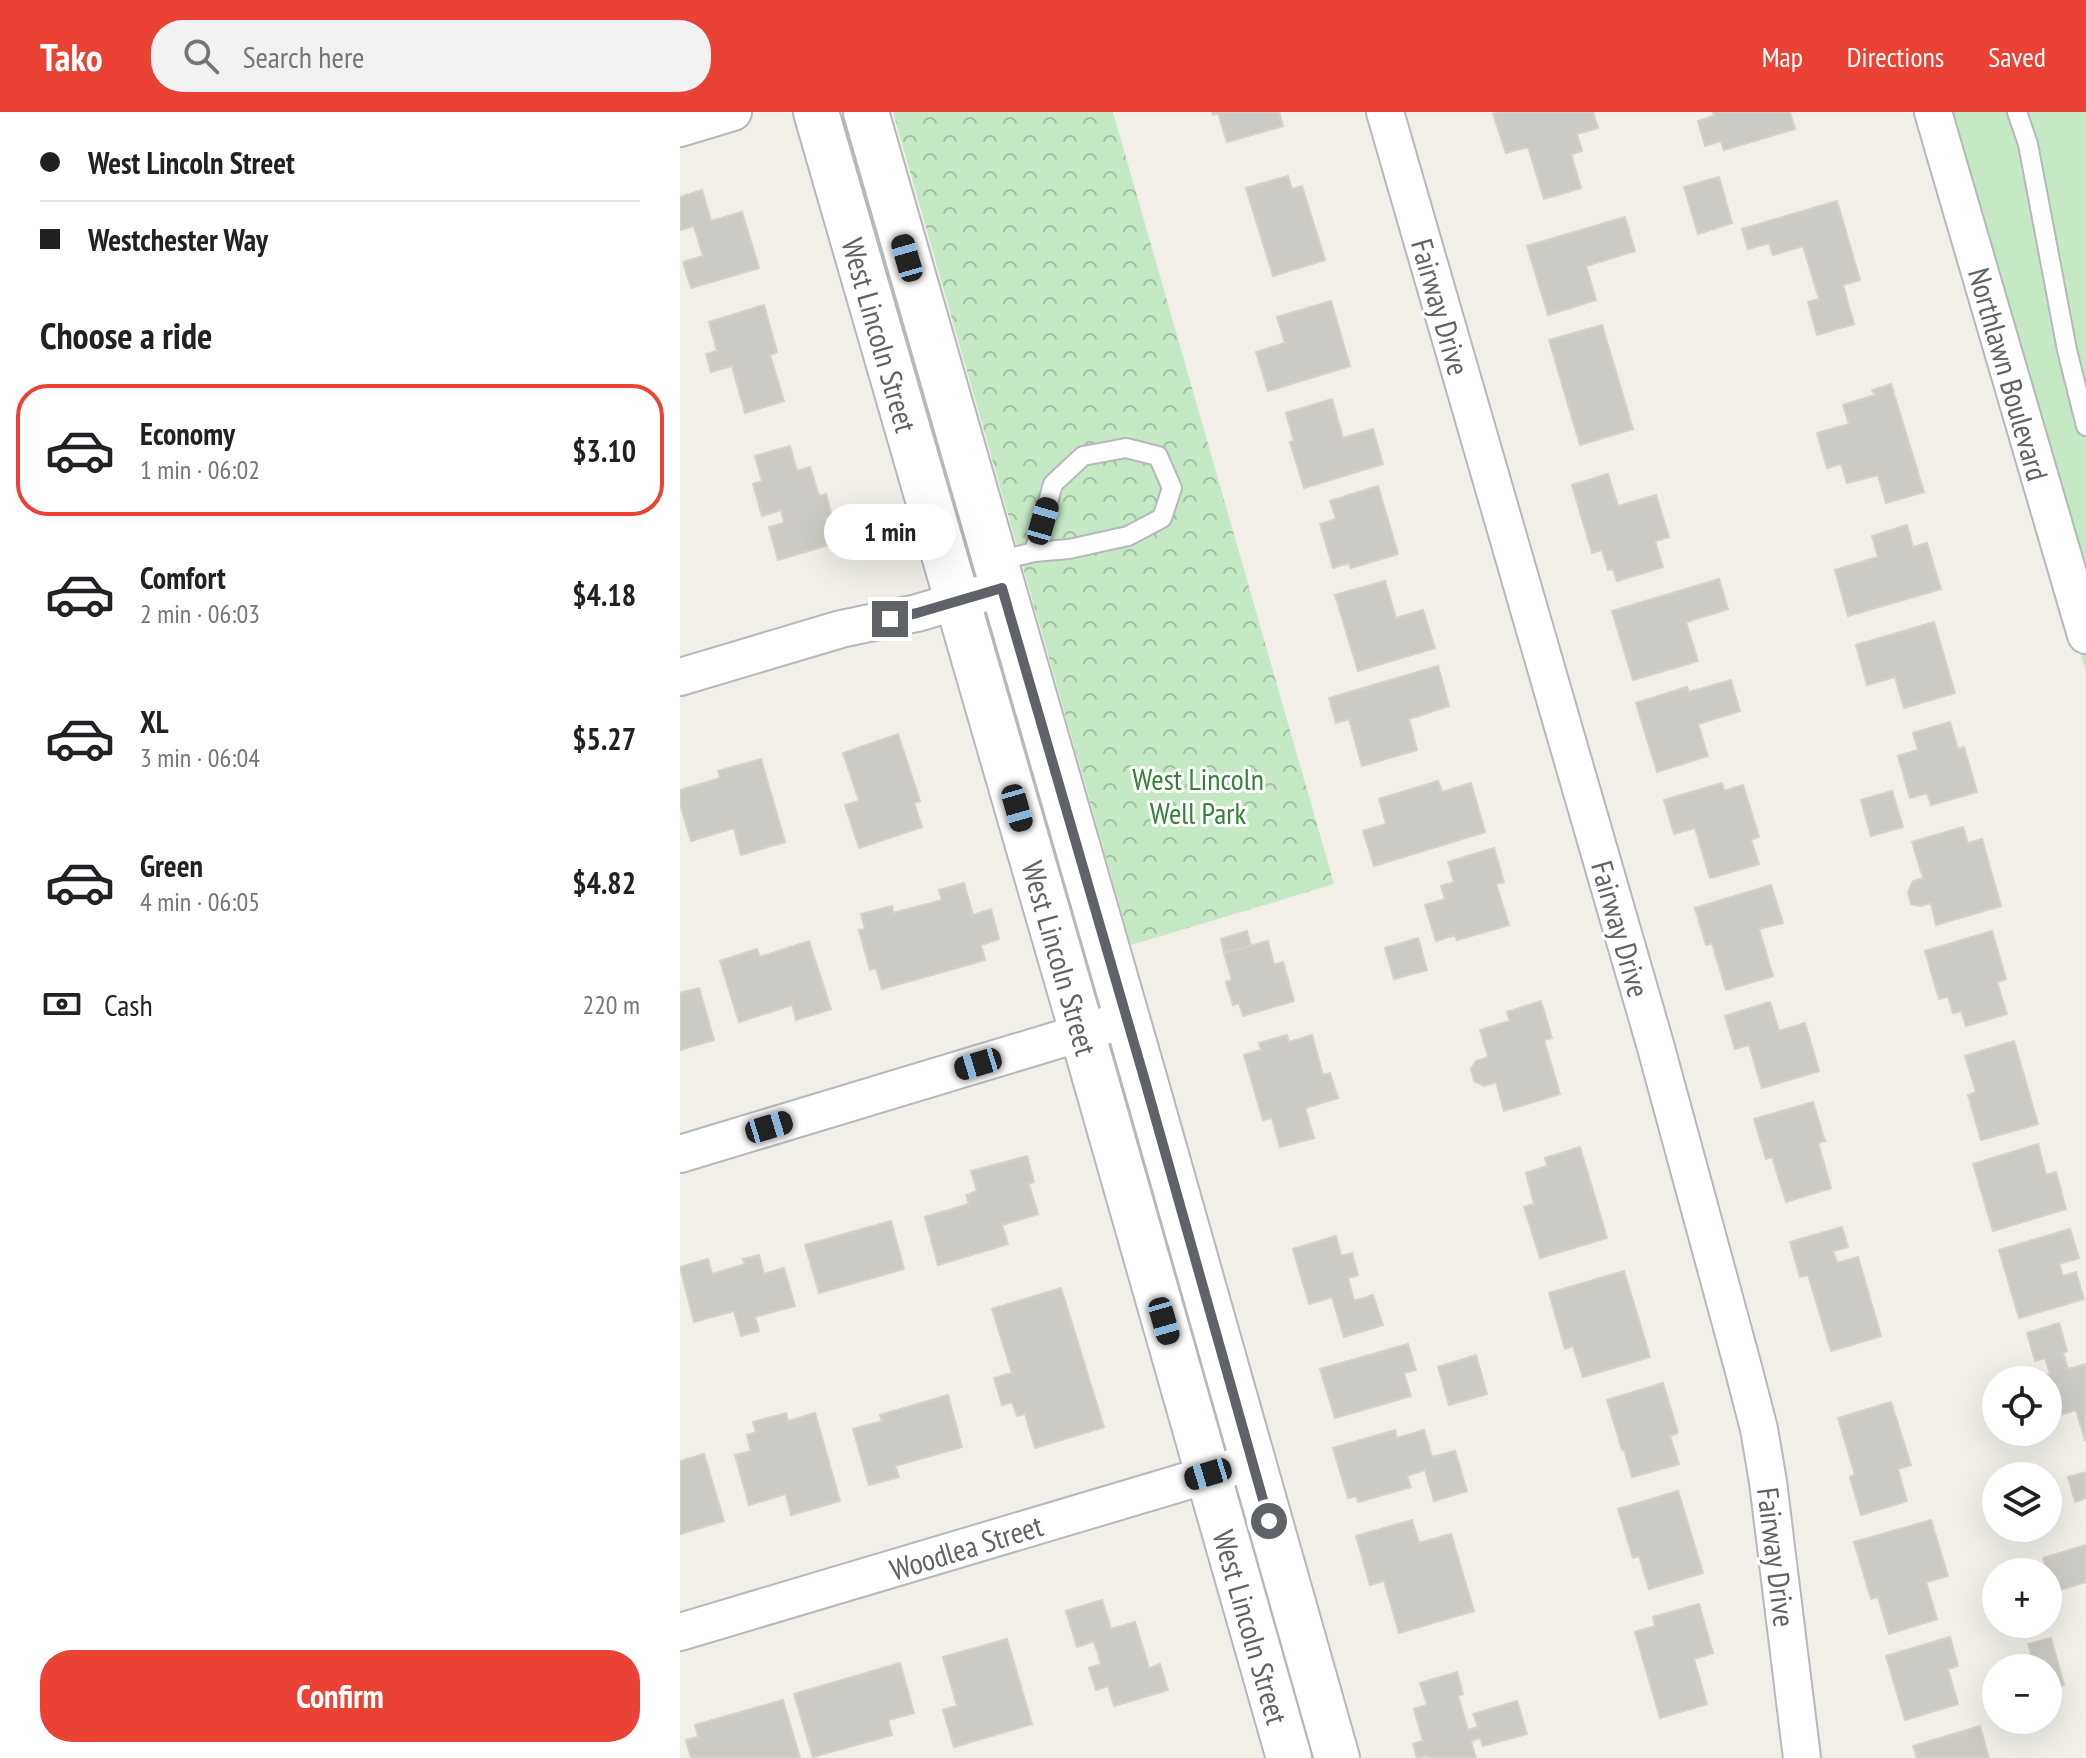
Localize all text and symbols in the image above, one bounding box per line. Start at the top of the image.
search box [151,20,711,92]
text: Tako [40,32,103,81]
icon: search [179,34,223,78]
text: Search here [243,37,365,76]
text: Map [1762,38,1803,75]
text: Directions [1847,38,1944,75]
text: Saved [1988,38,2046,75]
text: West Lincoln Street [88,143,295,182]
text: Westchester Way [88,220,268,259]
car [889,232,925,284]
street label: West Lincoln Street [834,233,927,437]
street label: Fairway Drive [1403,234,1479,380]
street label: Northlawn Boulevard [1960,263,2058,485]
text: Choose a ride [40,312,212,359]
icon: car [44,414,116,486]
text: Economy [140,414,235,453]
text: $3.10 [572,431,636,470]
text: 1 min · 06:02 [140,453,260,486]
car [1025,495,1061,547]
callout: 1 min [824,503,956,559]
text: 1 min [864,515,916,548]
icon: car [44,558,116,630]
text: Comfort [140,558,226,597]
text: $4.18 [572,575,636,614]
text: 2 min · 06:03 [140,597,260,630]
route end [872,601,908,637]
icon: car [44,702,116,774]
text: XL [140,702,169,741]
text: $5.27 [572,719,636,758]
text: 3 min · 06:04 [140,741,260,774]
park label: West Lincoln Well Park [1132,759,1264,832]
car [999,782,1035,834]
icon: car [44,846,116,918]
text: Green [140,846,203,885]
street label: West Lincoln Street [1014,856,1107,1060]
street label: Fairway Drive [1583,856,1659,1002]
text: $4.82 [572,863,636,902]
text: 4 min · 06:05 [140,885,260,918]
icon: cash [40,982,84,1026]
text: Cash [104,985,153,1024]
text: 220 m [582,988,640,1021]
car [952,1046,1004,1082]
car [743,1109,795,1145]
car [1146,1295,1182,1347]
map controls [1982,1366,2062,1734]
button: locate [1982,1366,2062,1446]
car [1182,1456,1234,1492]
button: layers [1982,1462,2062,1542]
street label: Fairway Drive [1749,1485,1805,1629]
route start [1251,1503,1287,1539]
street label: Woodlea Street [885,1505,1048,1589]
street label: West Lincoln Street [1205,1525,1298,1729]
button: + [1982,1558,2062,1638]
button: Confirm [40,1650,640,1742]
button: − [1982,1654,2062,1734]

